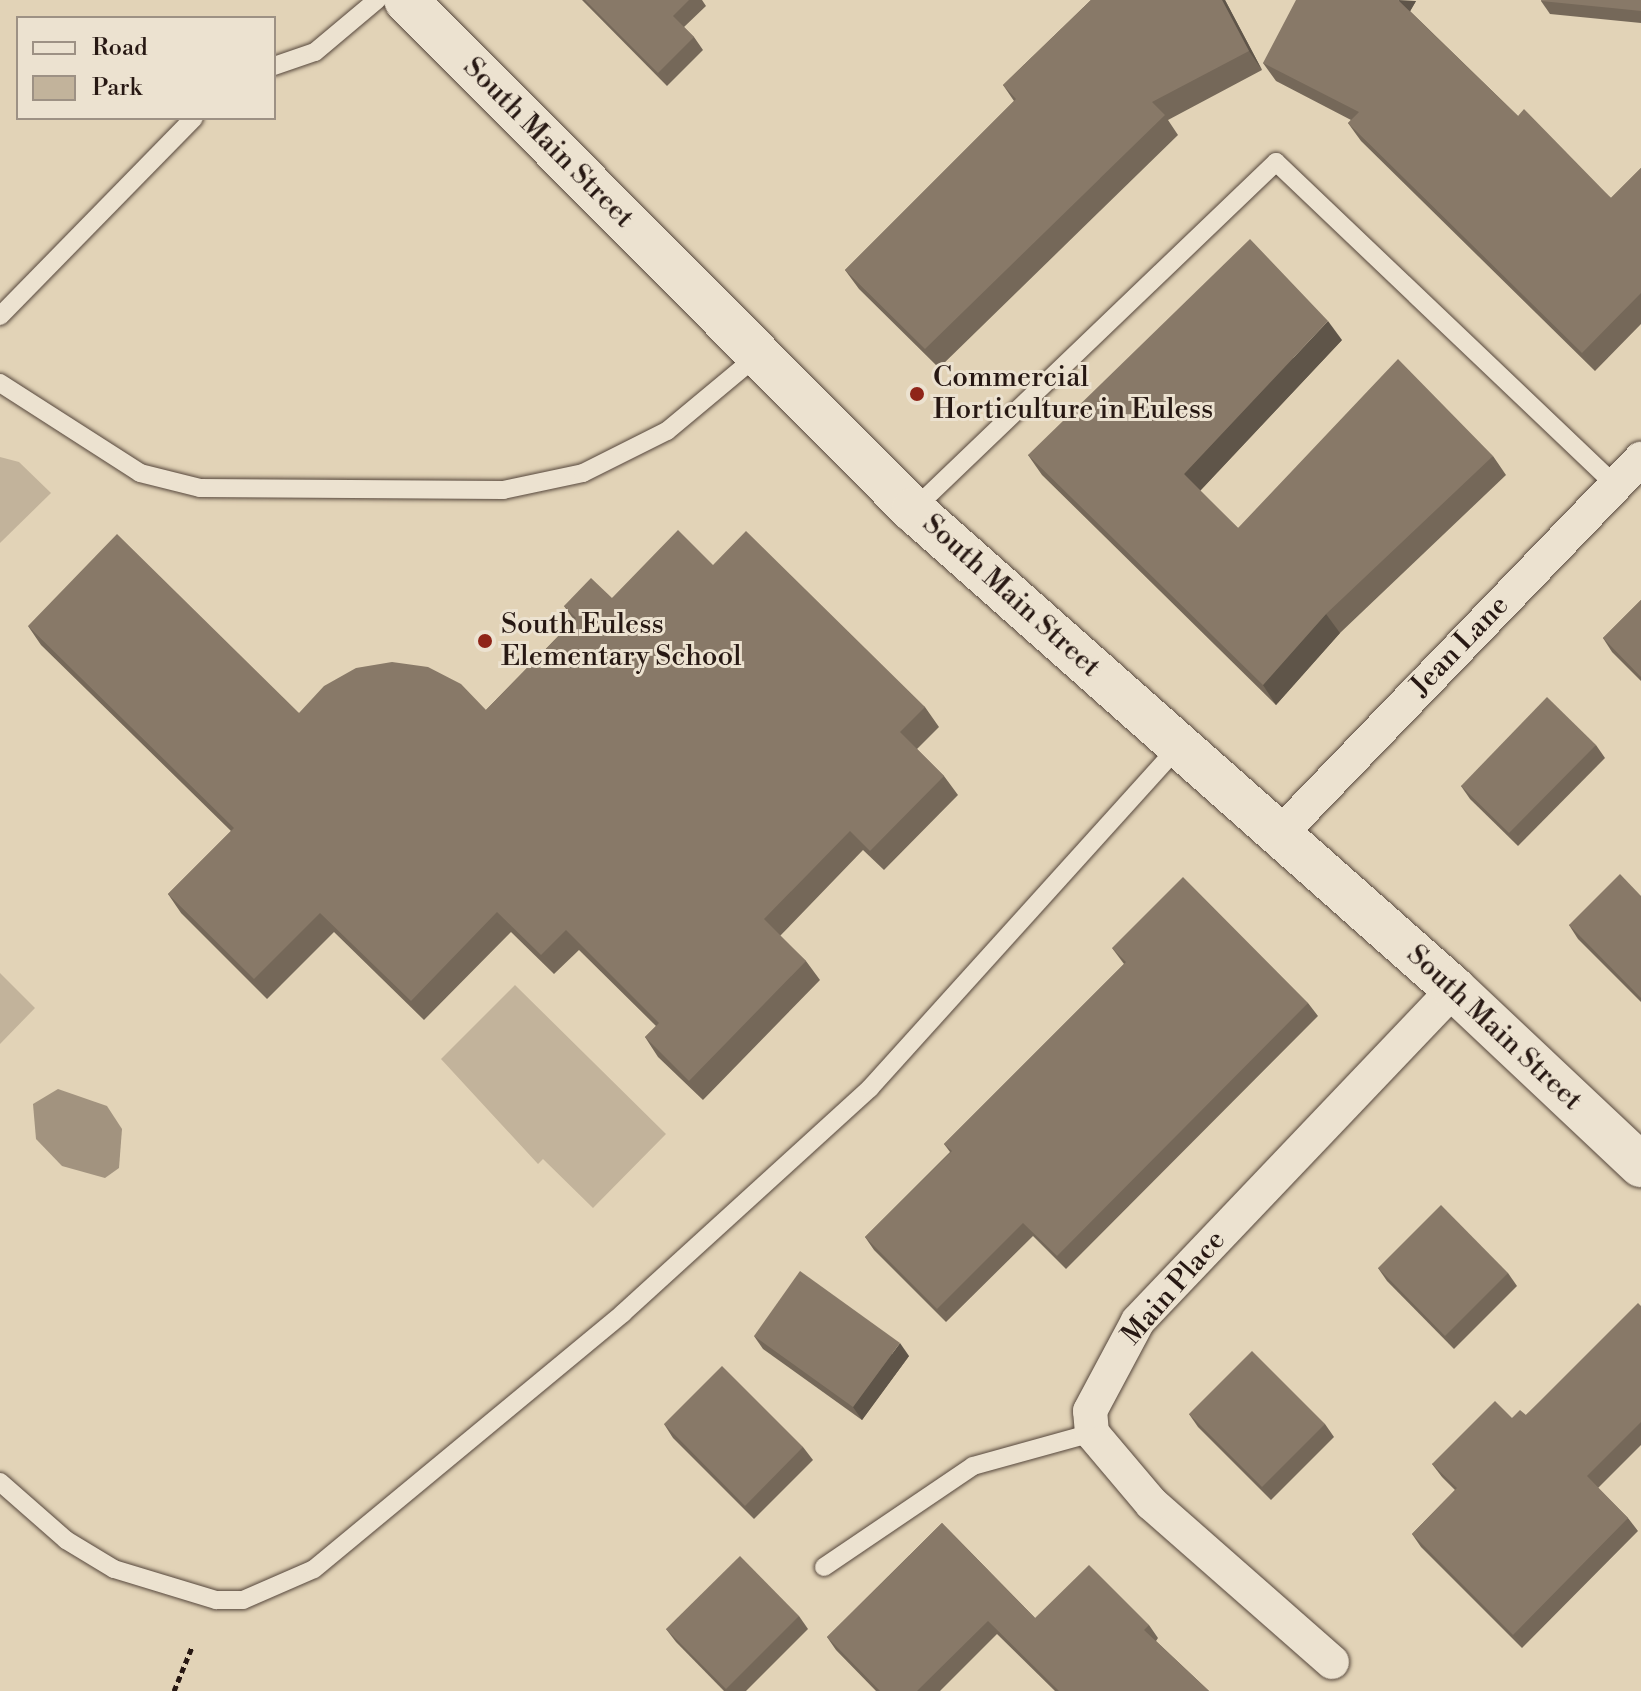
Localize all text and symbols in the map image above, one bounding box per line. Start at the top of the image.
legend [16,16,276,120]
text: Road [92,33,148,63]
street label: South Main Street [456,51,640,235]
text: Park [92,73,142,103]
place label: Commercial Horticulture in Euless [933,361,1213,427]
marker: Commercial Horticulture in Euless [908,385,926,403]
street label: South Main Street [915,508,1107,684]
street label: Jean Lane [1404,589,1516,703]
place label: South Euless Elementary School [501,608,742,674]
marker: South Euless Elementary School [476,632,494,650]
street label: South Main Street [1399,938,1589,1118]
street label: Main Place [1115,1224,1233,1352]

